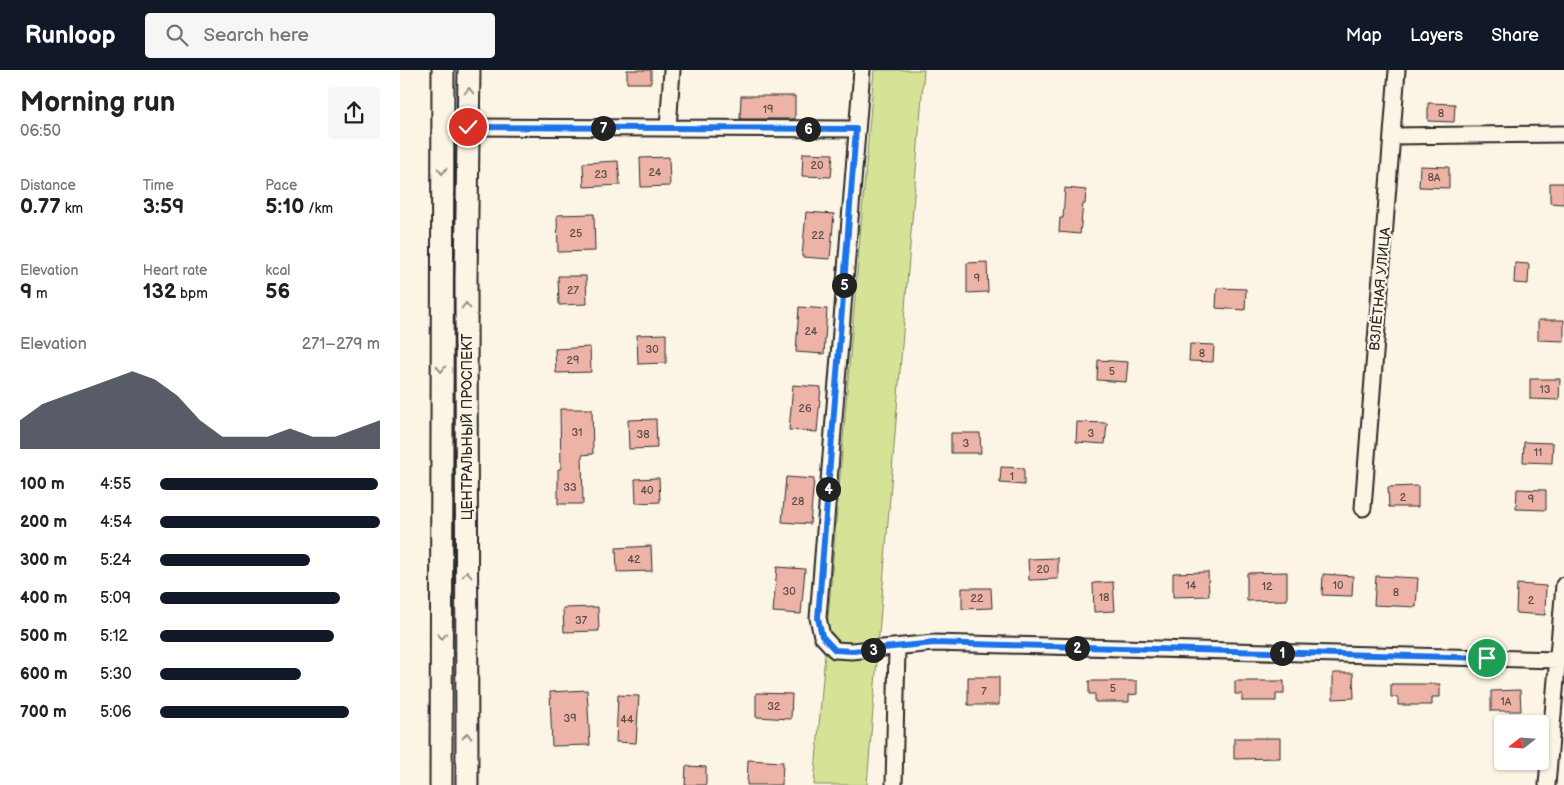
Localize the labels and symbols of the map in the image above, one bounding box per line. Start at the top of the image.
one-way arrow [464,87,474,95]
house number: 19 [763,103,773,116]
pin [447,106,489,148]
house number: 8 [1438,107,1444,120]
pin: 7 [590,116,616,140]
pin: 6 [796,116,820,142]
house number: 20 [811,159,824,172]
house number: 24 [648,166,662,179]
one-way arrow [437,168,447,175]
house number: 23 [594,168,608,181]
house number: 8А [1427,171,1441,184]
street label: ВЗЛЁТНАЯ УЛИЦА [1365,226,1394,351]
house number: 25 [570,227,582,240]
house number: 22 [812,229,825,242]
pin: 5 [832,272,856,298]
house number: 9 [974,272,980,285]
house number: 27 [567,284,580,297]
one-way arrow [461,302,472,310]
house number: 24 [804,325,818,338]
street label: ЦЕНТРАЛЬНЫЙ ПРОСПЕКТ [459,333,476,520]
house number: 30 [645,343,659,356]
house number: 8 [1199,347,1205,360]
house number: 29 [567,354,579,367]
one-way arrow [436,365,446,373]
house number: 5 [1109,365,1115,378]
house number: 13 [1539,383,1551,396]
house number: 26 [798,402,812,415]
house number: 31 [571,426,583,439]
house number: 3 [1088,427,1095,440]
house number: 38 [636,428,650,441]
house number: 3 [963,437,970,450]
house number: 11 [1534,446,1542,459]
house number: 1 [1010,470,1014,483]
pin: 4 [816,476,840,502]
house number: 33 [563,481,577,494]
house number: 40 [640,484,654,497]
house number: 2 [1400,491,1407,504]
house number: 9 [1528,493,1534,506]
house number: 28 [792,495,804,508]
house number: 42 [627,553,641,566]
house number: 20 [1037,563,1050,576]
one-way arrow [462,570,472,578]
house number: 14 [1186,579,1197,592]
house number: 10 [1333,579,1344,592]
house number: 12 [1262,580,1273,593]
house number: 30 [782,585,796,598]
house number: 8 [1393,586,1399,599]
house number: 18 [1099,591,1109,604]
house number: 22 [971,592,984,605]
house number: 2 [1528,594,1535,607]
house number: 37 [575,614,588,627]
one-way arrow [437,632,447,640]
pin: 2 [1064,636,1090,660]
pin [1466,637,1508,679]
pin: 3 [860,638,886,662]
pin: 1 [1270,640,1294,666]
house number: 5 [1110,682,1116,695]
house number: 7 [981,685,987,698]
house number: 1А [1501,695,1512,708]
house number: 32 [767,700,781,713]
house number: 39 [563,712,577,725]
house number: 44 [620,713,634,726]
north arrow [1494,715,1549,770]
one-way arrow [462,732,472,740]

